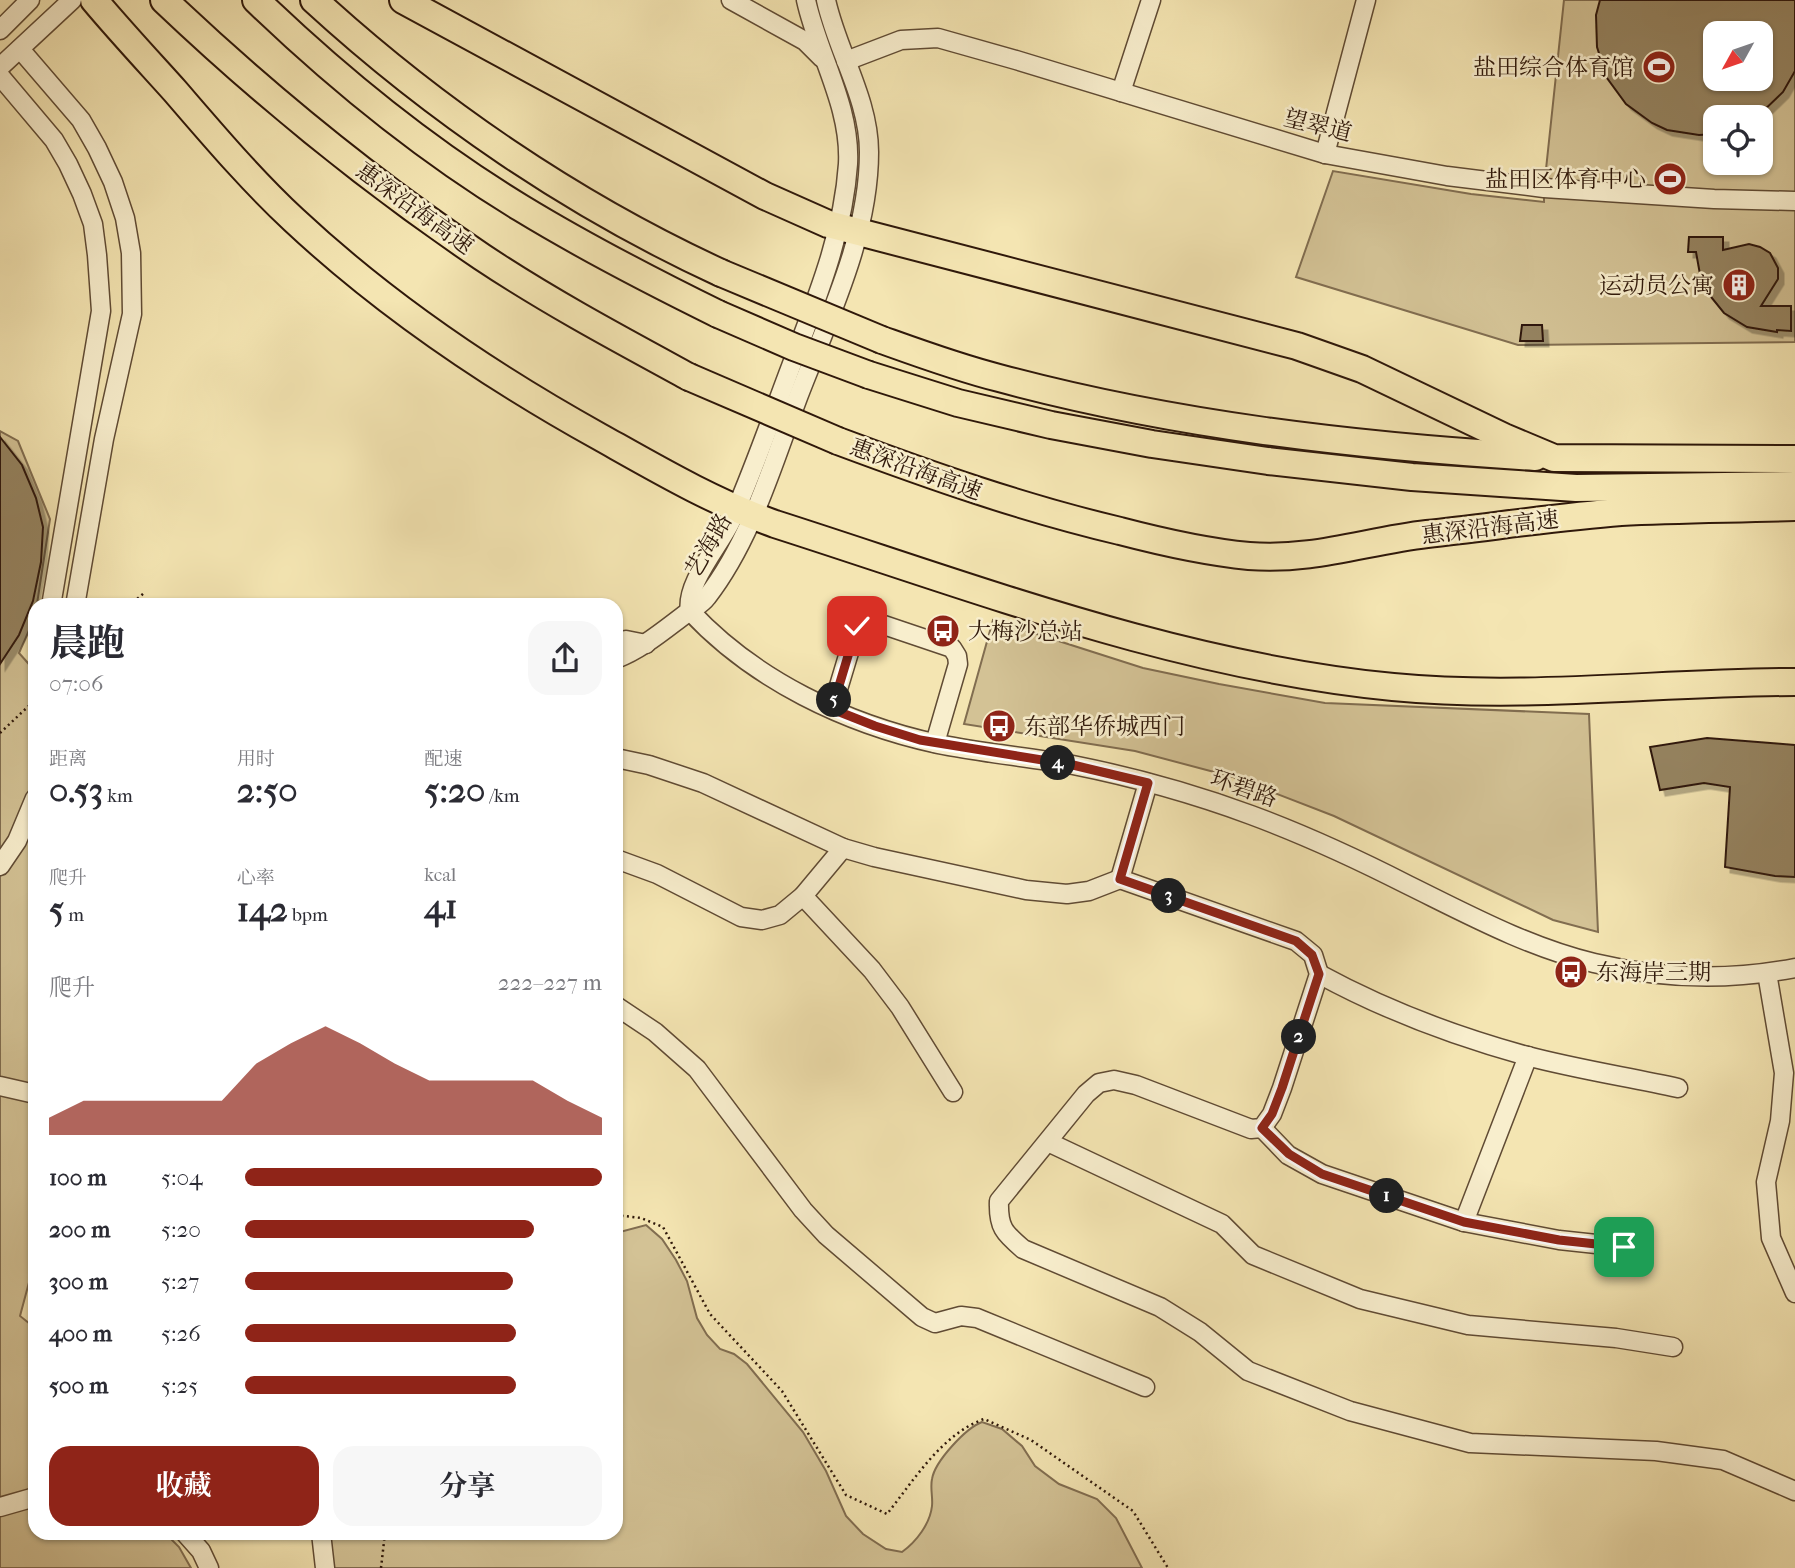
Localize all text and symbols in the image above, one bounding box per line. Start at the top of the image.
north arrow [1703,21,1773,91]
map controls [1703,21,1773,175]
sports icon: 盐田综合体育馆 [1640,48,1678,86]
place label: 盐田综合体育馆 [1473,54,1634,81]
street label: 望翠道 [1281,104,1355,147]
button: locate [1703,105,1773,175]
street label: 惠深沿海高速 [351,157,478,260]
sports icon: 盐田区体育中心 [1651,160,1689,198]
place label: 盐田区体育中心 [1485,166,1646,193]
building icon: 运动员公寓 [1720,266,1758,304]
place label: 运动员公寓 [1599,272,1714,299]
street label: 惠深沿海高速 [846,433,985,506]
street label: 惠深沿海高速 [1420,506,1560,549]
street label: 艺海路 [679,509,737,582]
pin [827,596,887,656]
icon: check [838,607,876,645]
bus stop icon: 大梅沙总站 [924,612,962,650]
place label: 大梅沙总站 [968,618,1083,645]
text: 晨跑 [49,621,125,666]
button: share [528,621,602,695]
text: 07:06 [49,670,104,697]
pin: 5 [816,682,852,718]
text: 5 [829,688,838,710]
bus stop icon: 东部华侨城西门 [980,707,1018,745]
place label: 东部华侨城西门 [1024,713,1185,740]
pin: 4 [1040,746,1076,780]
text: 距离 [49,748,87,770]
text: 用时 [237,748,275,770]
text: 配速 [424,748,462,770]
text: 4 [1052,751,1063,773]
street label: 环碧路 [1207,764,1281,812]
text: 0.53 [49,770,103,811]
text: 2:50 [237,770,297,811]
text: 5:20 [424,770,485,811]
text: km [103,785,133,807]
text: /km [485,785,520,807]
text: kcal [424,864,456,886]
text: 爬升 [49,867,87,889]
text: 心率 [237,867,275,889]
pin: 3 [1152,878,1186,914]
text: 3 [1165,884,1172,906]
text: 41 [424,886,457,927]
text: 5 [49,889,64,930]
text: 142 [237,889,288,930]
text: m [64,904,84,926]
text: bpm [288,904,328,926]
bus stop icon: 东海岸三期 [1552,953,1590,991]
place label: 东海岸三期 [1596,959,1711,986]
text: 222–227 m [498,969,602,996]
text: 爬升 [49,974,95,1001]
pin: 2 [1282,1020,1316,1054]
text: 2 [1294,1025,1303,1047]
text: 100 m [49,1164,107,1191]
text: 5:04 [161,1164,203,1191]
pin: 1 [1370,1178,1404,1214]
text: 1 [1383,1184,1390,1206]
text: 200 m [49,1216,110,1243]
text: 5:20 [161,1216,201,1243]
pin [1594,1217,1654,1277]
icon: arrive [1605,1228,1643,1266]
text: 300 m [49,1268,108,1295]
text: 5:27 [161,1268,199,1295]
text: 400 m [49,1320,112,1347]
text: 5:26 [161,1320,201,1347]
text: 500 m [49,1372,108,1399]
text: 5:25 [161,1372,198,1399]
button: 收藏 [49,1446,319,1526]
button: 分享 [333,1446,602,1526]

